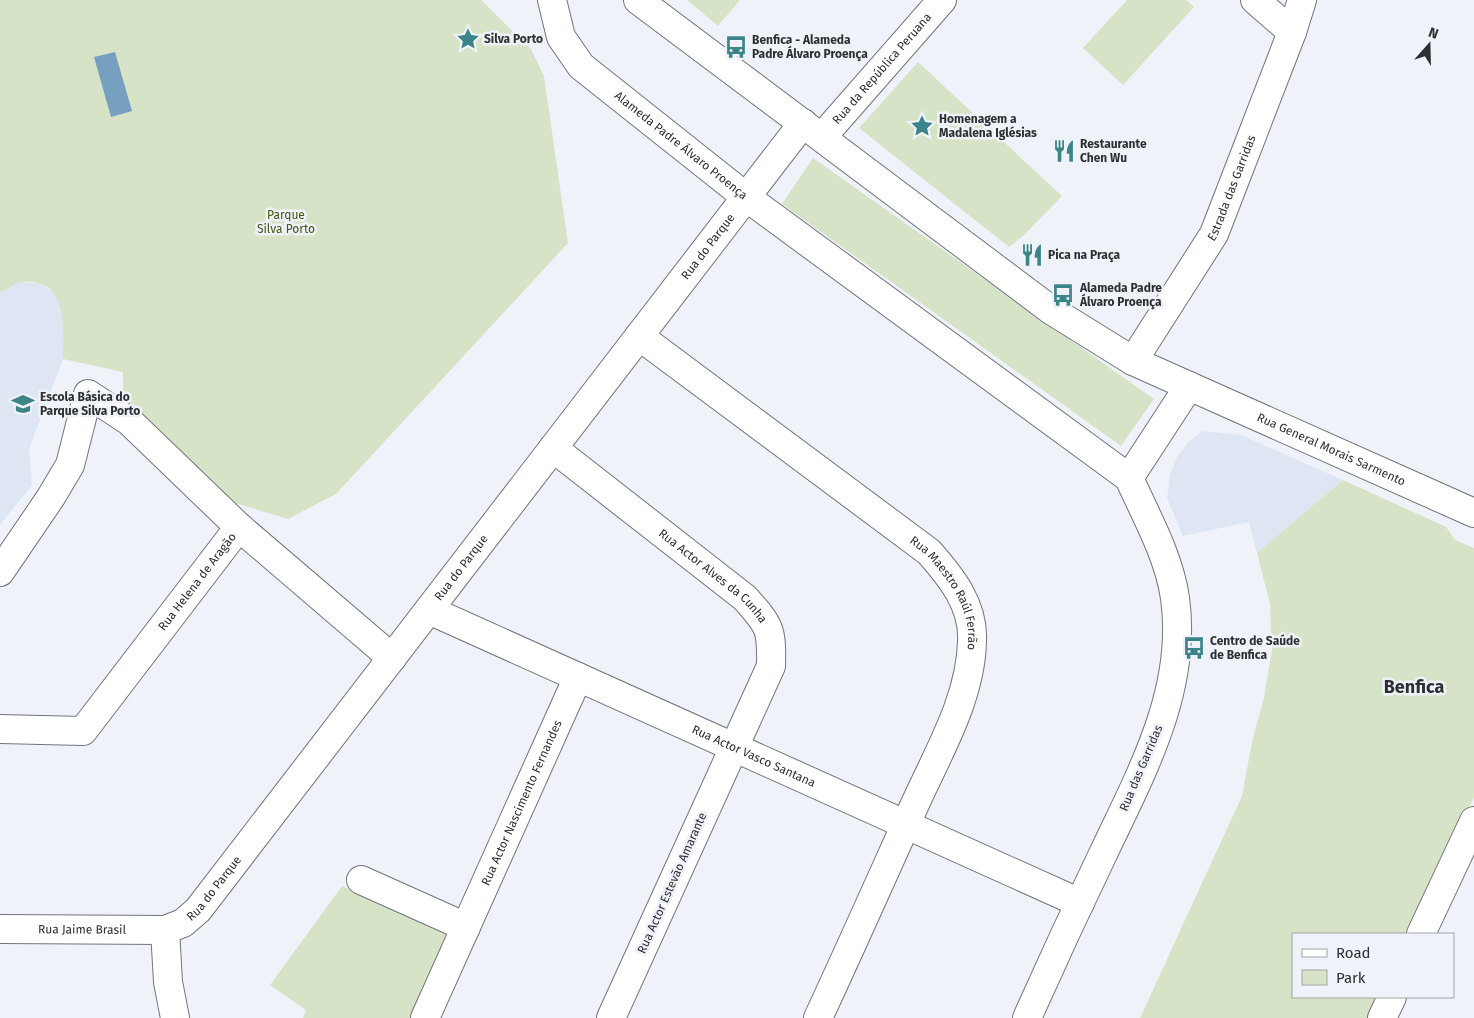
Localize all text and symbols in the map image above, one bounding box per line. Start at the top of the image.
street label: Rua da República Peruana [830,10,934,127]
north arrow [1404,20,1454,70]
text: N [1426,24,1441,43]
place icon: Silva Porto [455,26,481,52]
place label: Silva Porto [484,32,543,46]
place label: Benfica - Alameda Padre Álvaro Proença [752,33,868,62]
bus stop icon: Benfica - Alameda Padre Álvaro Proença [723,34,749,60]
street label: Alameda Padre Álvaro Proença [612,88,750,202]
place label: Homenagem a Madalena Iglésias [939,112,1037,140]
place icon: Homenagem a Madalena Iglésias [909,113,935,139]
street label: Estrada das Garridas [1204,133,1259,244]
place label: Restaurante Chen Wu [1080,137,1147,165]
restaurant icon: Restaurante Chen Wu [1051,138,1077,164]
park label: Parque Silva Porto [257,208,315,236]
street label: Rua do Parque [678,211,738,282]
restaurant icon: Pica na Praça [1019,242,1045,268]
place label: Pica na Praça [1048,248,1121,263]
place label: Alameda Padre Álvaro Proença [1079,281,1162,310]
bus stop icon: Alameda Padre Álvaro Proença [1050,282,1076,308]
place label: Escola Básica do Parque Silva Porto [40,390,140,418]
school or university icon: Escola Básica do Parque Silva Porto [10,391,36,417]
street label: Rua General Morais Sarmento [1255,410,1408,489]
street label: Rua Actor Alves da Cunha [656,526,770,626]
street label: Rua Helena de Aragão [155,530,239,633]
street label: Rua do Parque [432,532,491,603]
street label: Rua Maestro Raúl Ferrão [907,533,979,651]
place label: Centro de Saúde de Benfica [1210,634,1300,662]
bus stop icon: Centro de Saúde de Benfica [1181,635,1207,661]
district label: Benfica [1384,676,1444,698]
street label: Rua Actor Nascimento Fernandes [478,717,565,888]
street label: Rua Actor Vasco Santana [690,722,818,790]
street label: Rua das Garridas [1117,722,1166,813]
street label: Rua Actor Estevão Amarante [635,810,709,956]
street label: Rua do Parque [184,853,244,924]
street label: Rua Jaime Brasil [38,922,127,937]
legend [1292,933,1454,998]
text: Road [1336,944,1371,962]
text: Park [1336,969,1366,987]

